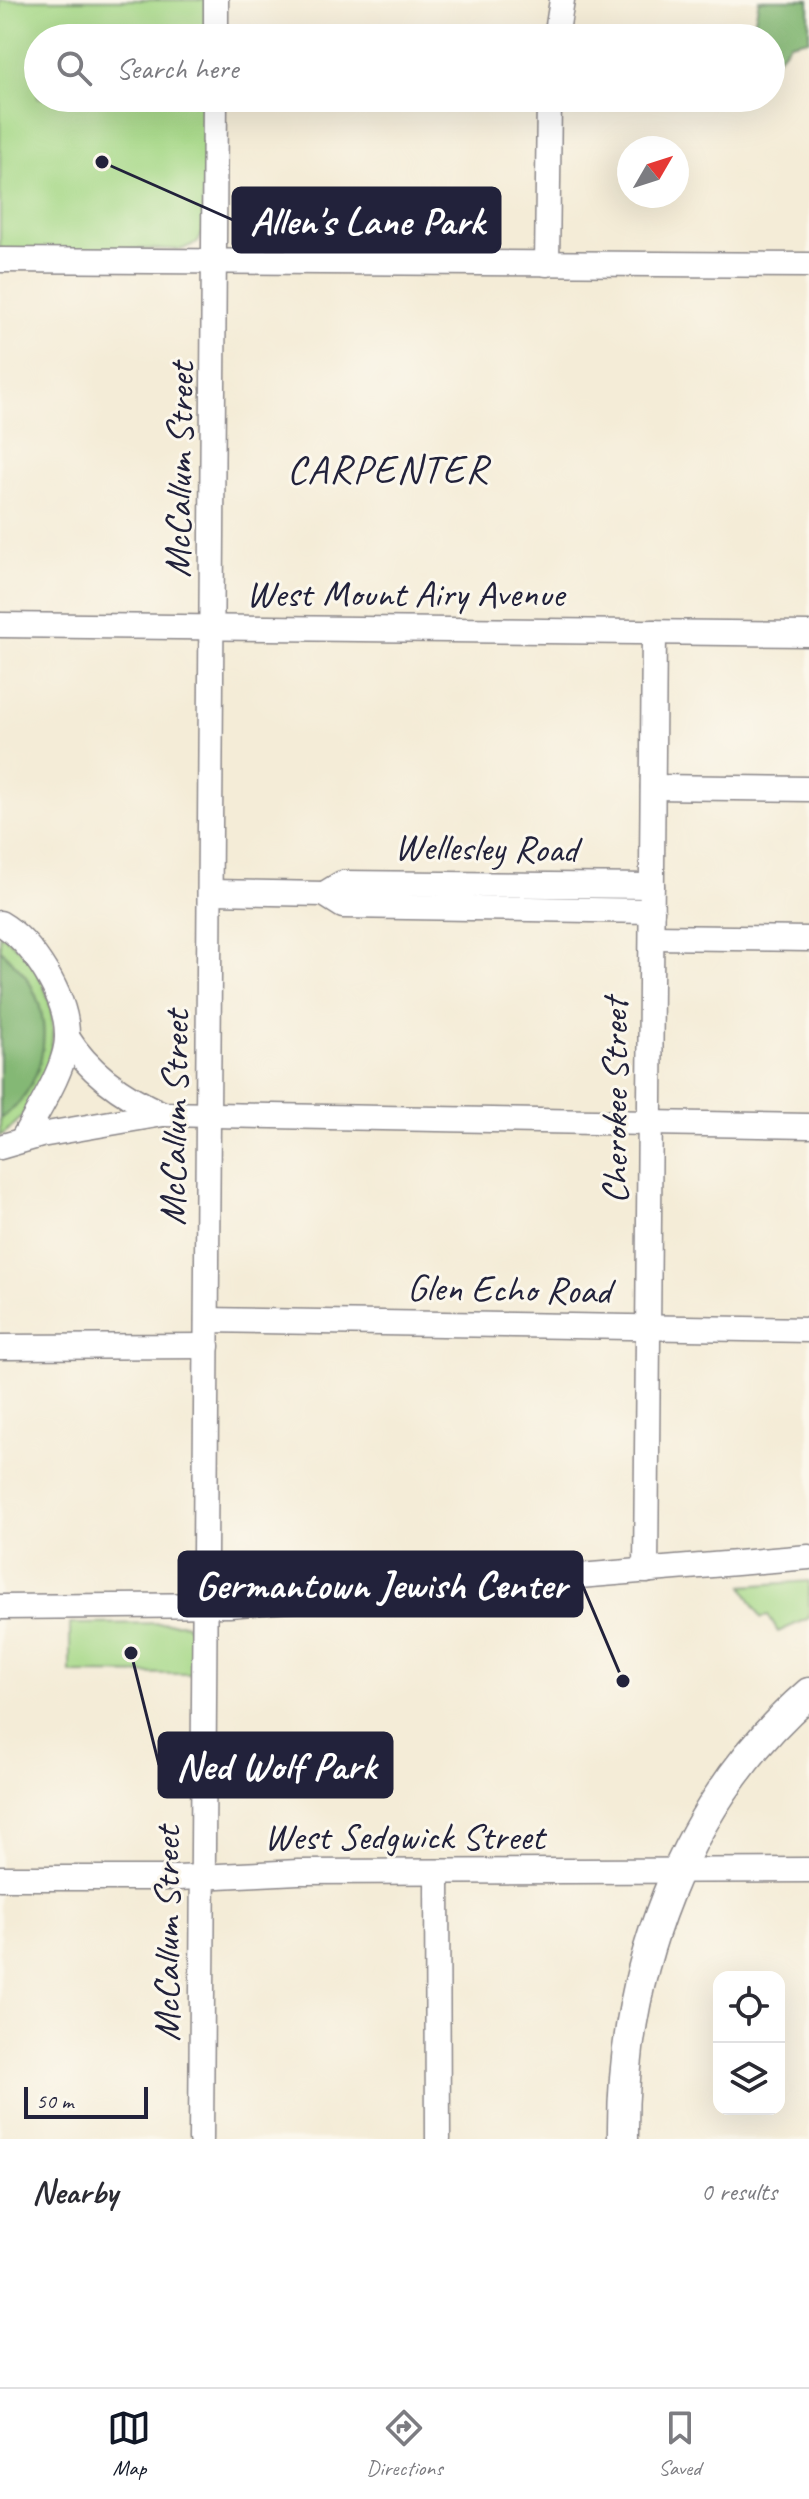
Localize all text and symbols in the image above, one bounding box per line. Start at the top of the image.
search box [24,24,785,112]
icon: search [52,46,96,90]
text: Search here [116,49,238,87]
north arrow [617,136,689,208]
callout: Allen's Lane Park [233,188,500,252]
text: Allen's Lane Park [250,196,488,246]
street label: McCallum Street [154,359,204,578]
district label: CARPENTER [287,444,491,494]
street label: West Mount Airy Avenue [246,570,567,617]
street label: Wellesley Road [394,823,583,873]
street label: Cherokee Street [591,993,638,1204]
street label: McCallum Street [149,1007,199,1226]
street label: Glen Echo Road [407,1264,617,1314]
callout: Germantown Jewish Center [179,1552,582,1616]
text: Germantown Jewish Center [195,1560,571,1610]
callout: Ned Wolf Park [159,1733,392,1797]
text: Ned Wolf Park [176,1741,379,1791]
street label: West Sedgwick Street [264,1813,547,1860]
street label: McCallum Street [143,1823,190,2042]
map controls [713,1971,785,2115]
button: locate [713,1971,785,2043]
button: layers [713,2043,785,2115]
scale bar [24,2083,148,2119]
text: 50 m [36,2087,73,2115]
text: Nearby [32,2170,118,2213]
text: 0 results [701,2175,777,2208]
tab: Map [107,2406,151,2482]
tab: Directions [366,2406,443,2482]
tab: Saved [658,2406,702,2482]

